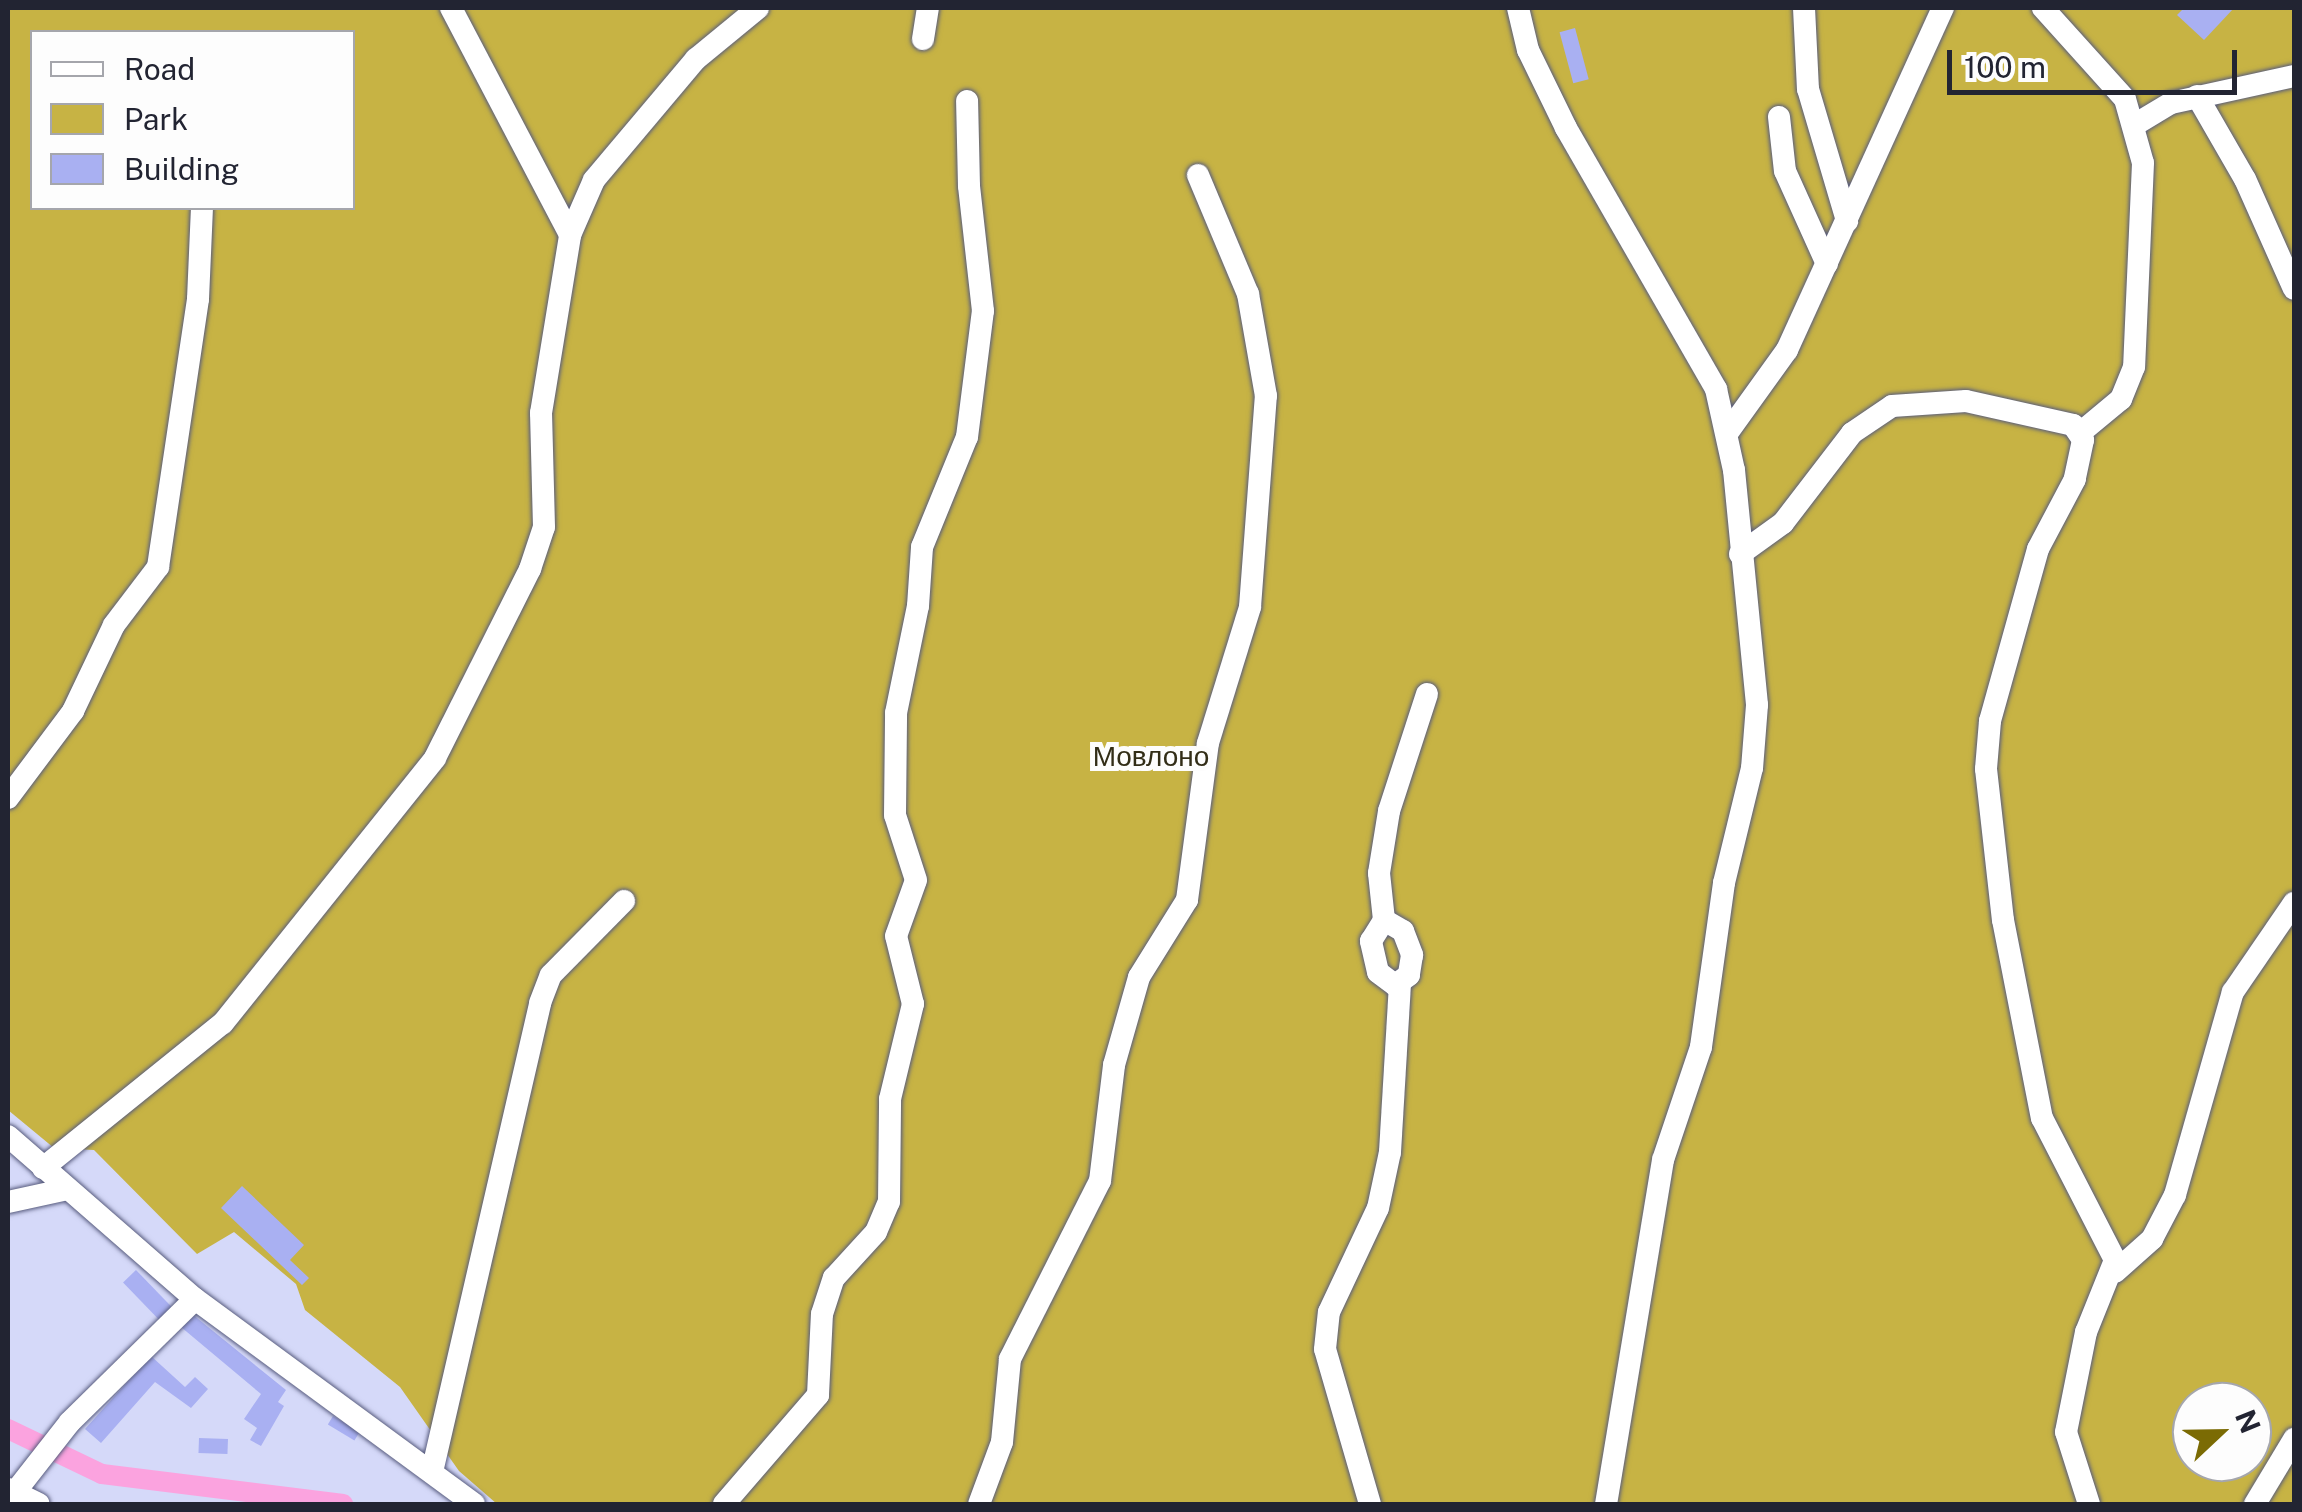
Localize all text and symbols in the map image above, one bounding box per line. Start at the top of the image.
legend [30,30,355,210]
scale bar [1952,30,2242,92]
text: 100 m [1964,49,2046,85]
text: Road [124,51,195,87]
text: Park [124,101,188,137]
text: Building [124,151,239,187]
park label: Мовлоно [1093,739,1209,773]
north arrow [2172,1382,2272,1482]
text: N [2229,1405,2268,1438]

